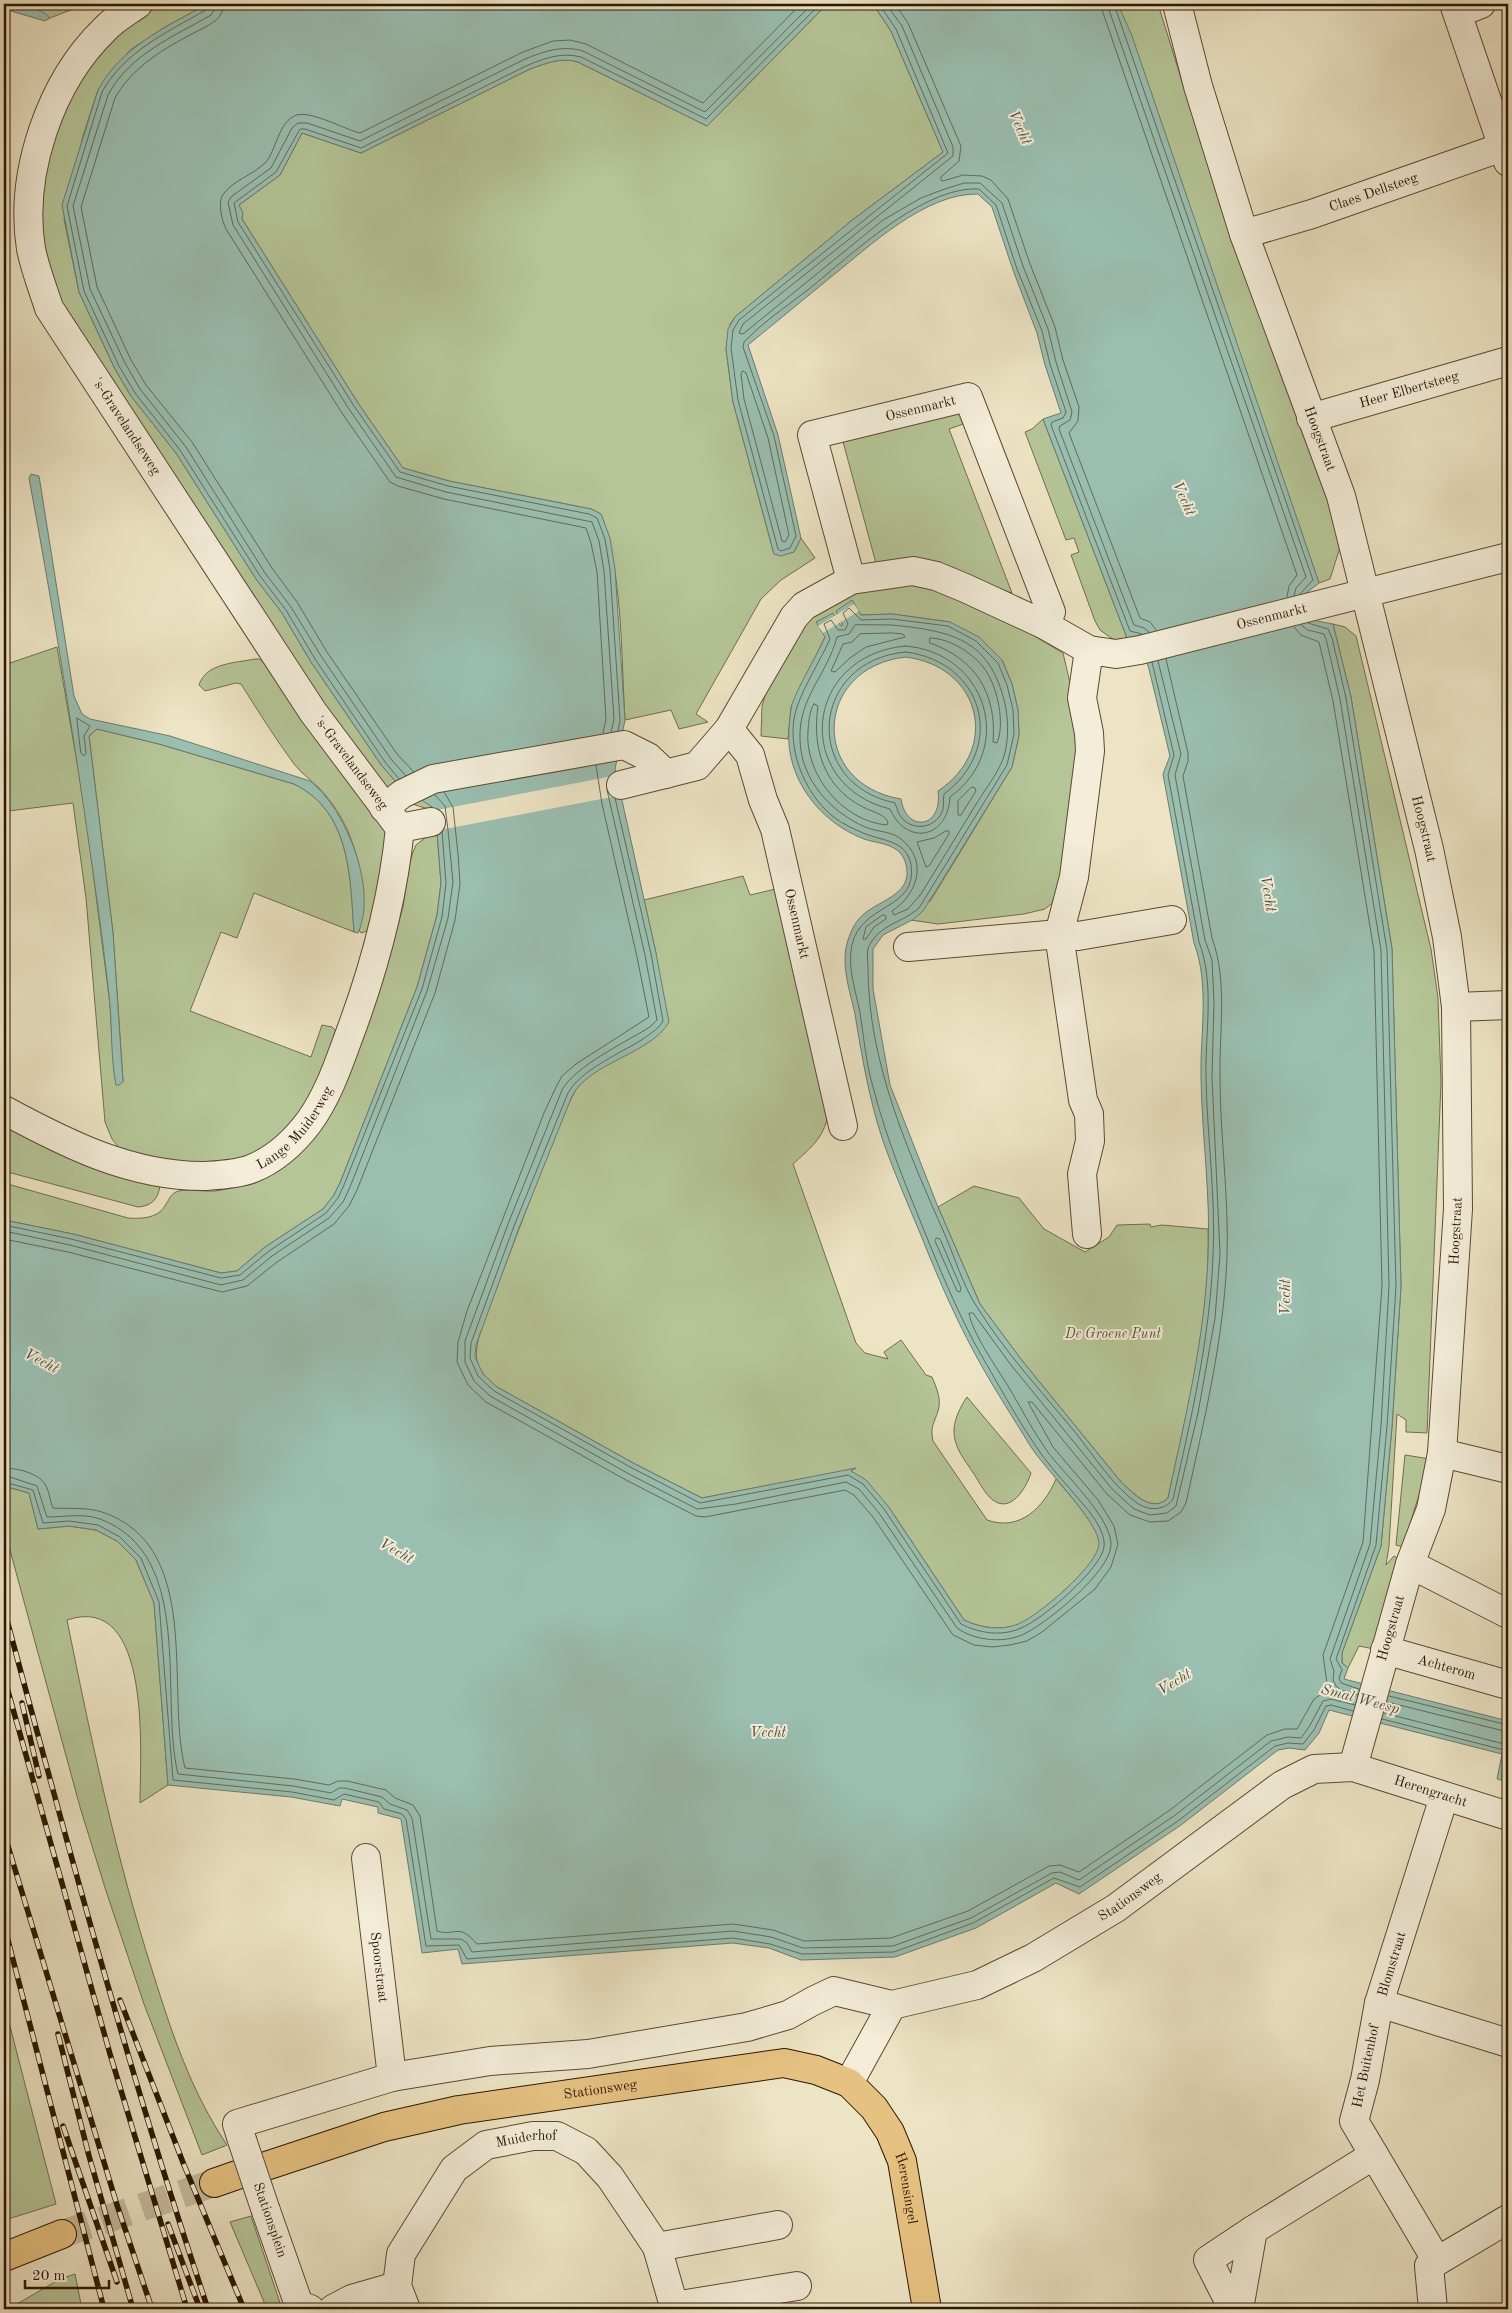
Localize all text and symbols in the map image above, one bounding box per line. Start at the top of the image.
water label: Vecht [1005,108,1033,148]
street label: Claes Dellsteeg [1327,170,1420,214]
street label: Heer Elbertsteeg [1358,369,1461,411]
street label: 's-Gravelandseweg [90,376,163,478]
street label: Ossenmarkt [884,393,957,424]
street label: Hoogstraat [1301,404,1338,473]
water label: Vecht [1169,479,1197,519]
street label: Ossenmarkt [1235,601,1308,632]
street label: 's-Gravelandseweg [312,714,391,813]
street label: Hoogstraat [1409,794,1439,863]
water label: Vecht [1256,875,1278,913]
street label: Ossenmarkt [782,887,812,961]
street label: Lange Muiderweg [254,1084,335,1172]
street label: Hoogstraat [1447,1197,1465,1265]
water label: Vecht [1279,1279,1294,1315]
park label: De Groene Punt [1064,1327,1162,1341]
water label: Vecht [21,1347,61,1377]
water label: Vecht [377,1536,416,1568]
street label: Hoogstraat [1375,1593,1407,1663]
street label: Achterom [1416,1653,1477,1682]
water label: Vecht [1156,1667,1195,1699]
water label: Smal Weesp [1319,1682,1401,1718]
water label: Vecht [750,1726,786,1741]
street label: Herengracht [1392,1773,1469,1810]
street label: Stationsweg [1096,1870,1165,1924]
street label: Blomstraat [1376,1930,1409,1998]
street label: Spoorstraat [368,1931,390,2003]
street label: Het Buitenhof [1350,2021,1382,2109]
street label: Stationsweg [563,2077,638,2102]
street label: Muiderhof [495,2129,558,2150]
street label: Herensingel [892,2150,920,2225]
street label: Stationsplein [251,2181,290,2260]
scale bar [25,2258,109,2290]
text: 20 m [32,2269,66,2284]

